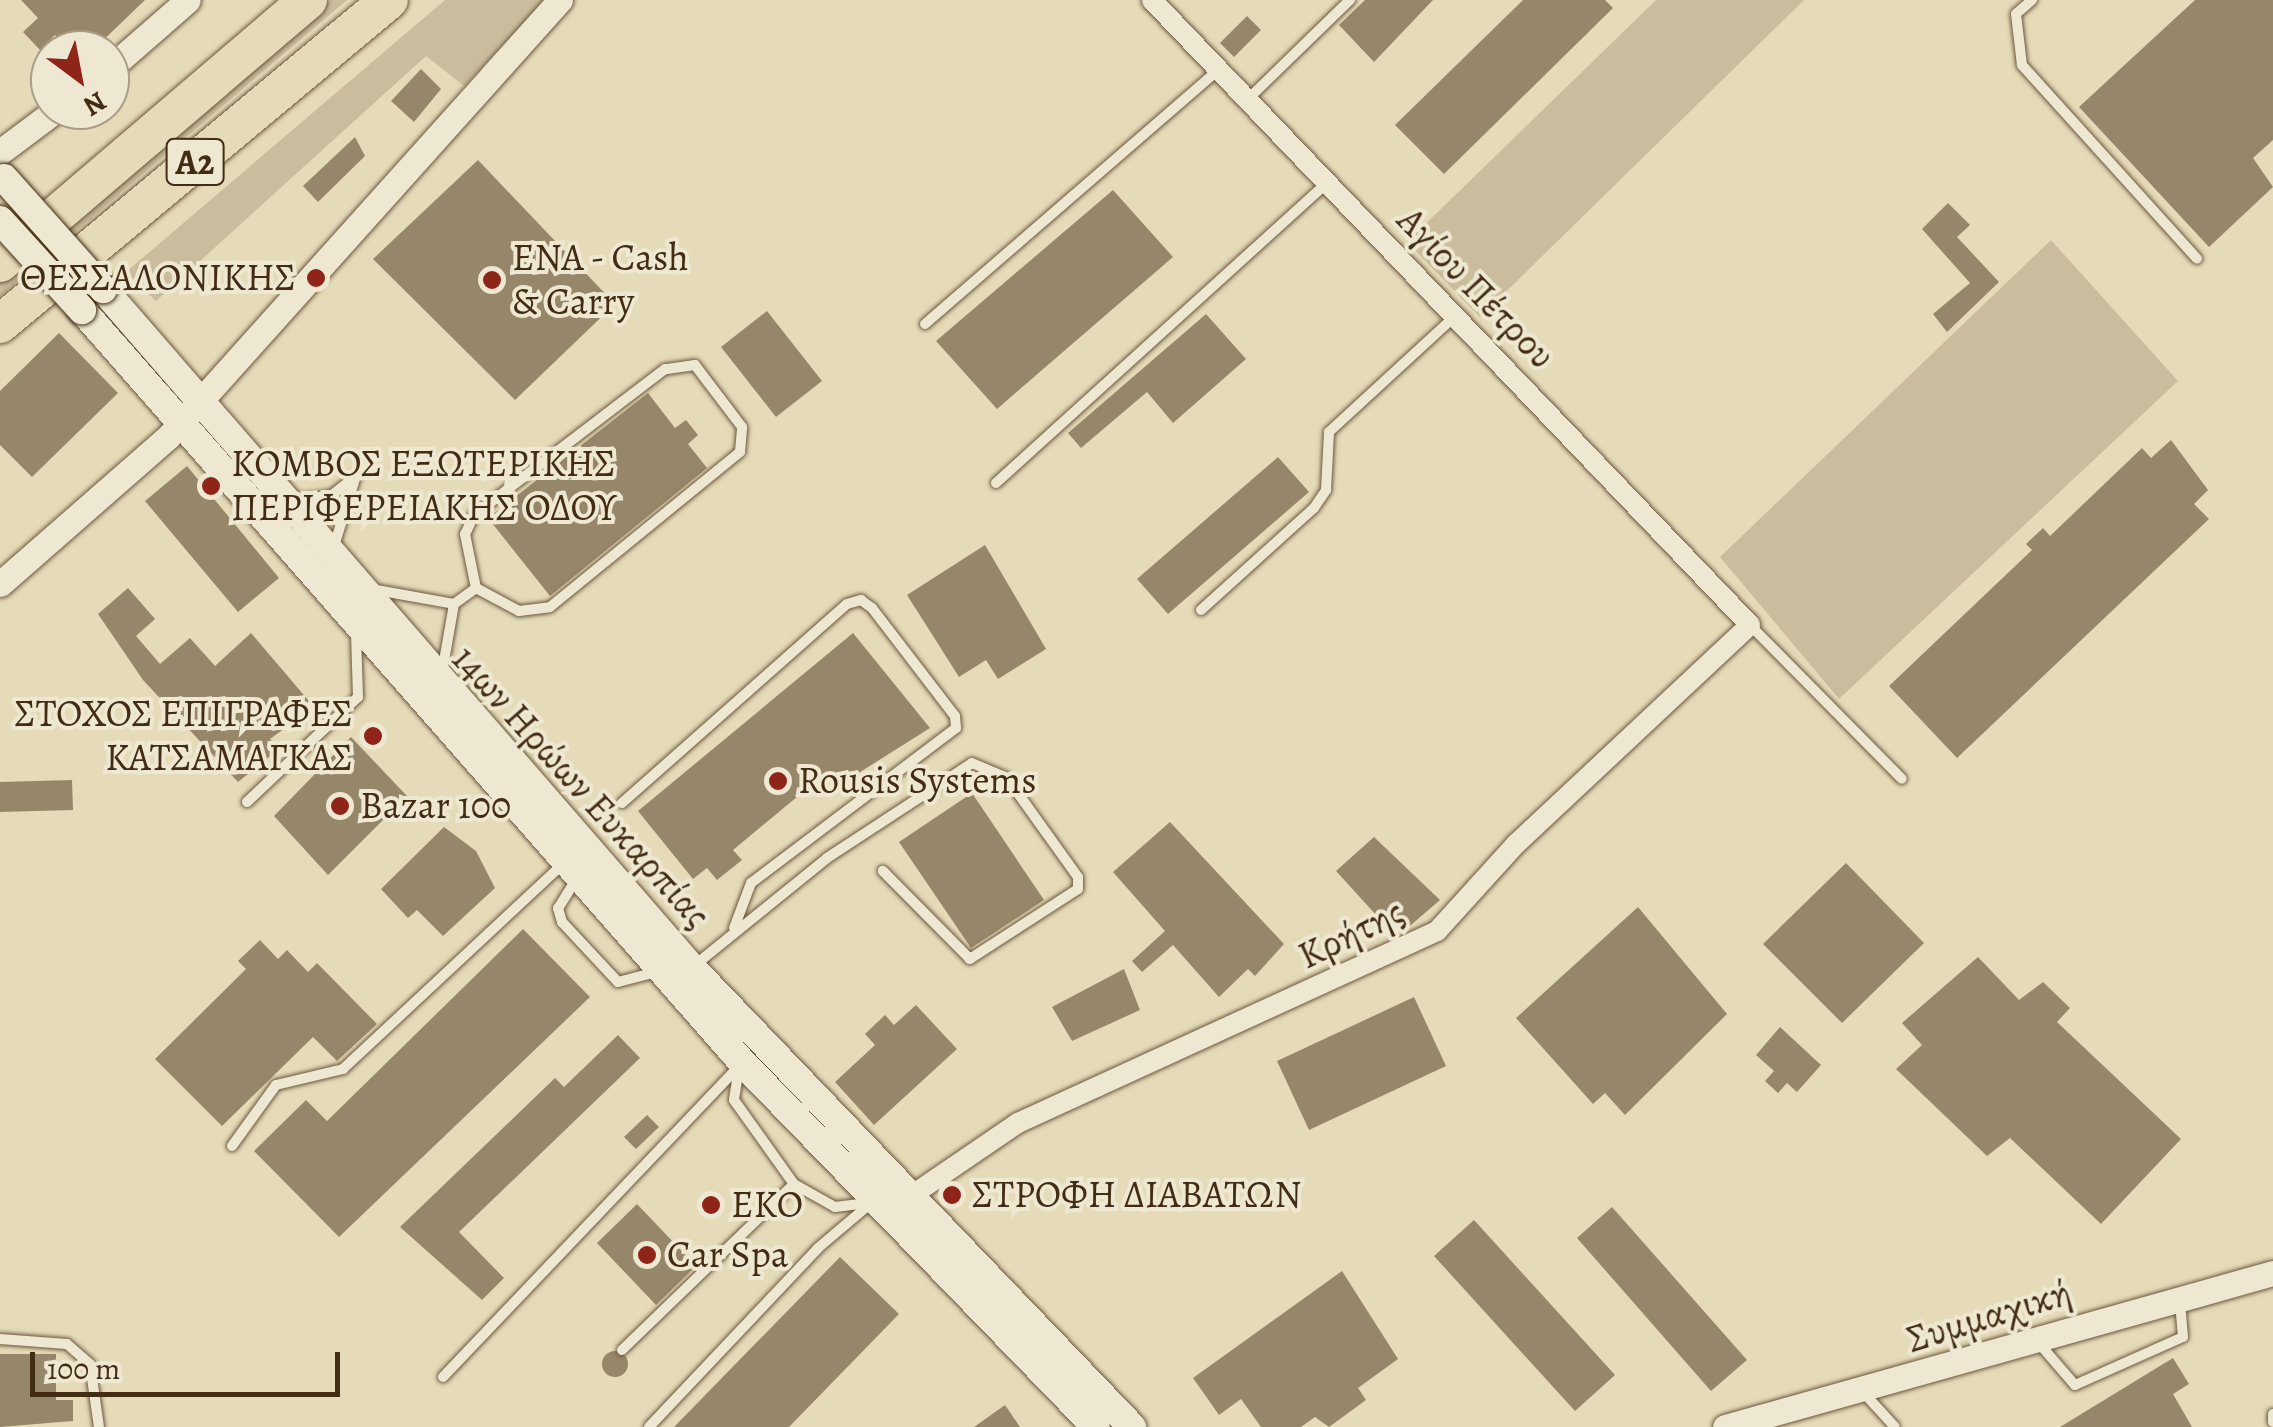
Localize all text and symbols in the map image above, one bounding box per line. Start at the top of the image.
north arrow [30,30,130,130]
text: N [76,82,114,125]
road number: Α2 [165,132,225,192]
street label: Αγίου Πέτρου [1388,198,1564,378]
place label: ENA - Cash & Carry [512,235,690,324]
place label: ΘΕΣΣΑΛΟΝΙΚΗΣ [20,255,296,301]
marker: ΘΕΣΣΑΛΟΝΙΚΗΣ [305,267,327,289]
marker: ENA - Cash & Carry [481,269,503,291]
place label: ΚΟΜΒΟΣ ΕΞΩΤΕΡΙΚΗΣ ΠΕΡΙΦΕΡΕΙΑΚΗΣ ΟΔΟΥ [231,441,616,530]
marker: ΚΟΜΒΟΣ ΕΞΩΤΕΡΙΚΗΣ ΠΕΡΙΦΕΡΕΙΑΚΗΣ ΟΔΟΥ [200,475,222,497]
street label: 14ων Ηρώων Ευκαρπίας [442,636,720,938]
place label: ΣΤΟΧΟΣ ΕΠΙΓΡΑΦΕΣ ΚΑΤΣΑΜΑΓΚΑΣ [15,691,353,781]
marker: ΣΤΟΧΟΣ ΕΠΙΓΡΑΦΕΣ ΚΑΤΣΑΜΑΓΚΑΣ [362,725,384,747]
place label: Rousis Systems [798,758,1036,804]
marker: Rousis Systems [767,770,789,792]
place label: Bazar 100 [360,783,511,829]
marker: Bazar 100 [329,795,351,817]
street label: Κρήτης [1291,889,1411,979]
place label: ΣΤΡΟΦΗ ΔΙΑΒΑΤΩΝ [972,1172,1302,1218]
place label: ΕΚΟ [731,1182,803,1228]
marker: ΣΤΡΟΦΗ ΔΙΑΒΑΤΩΝ [941,1184,963,1206]
marker: ΕΚΟ [700,1194,722,1216]
place label: Car Spa [667,1232,788,1278]
marker: Car Spa [636,1244,658,1266]
street label: Συμμαχική [1901,1269,2077,1363]
scale bar [35,1332,345,1394]
text: 100 m [47,1349,120,1389]

